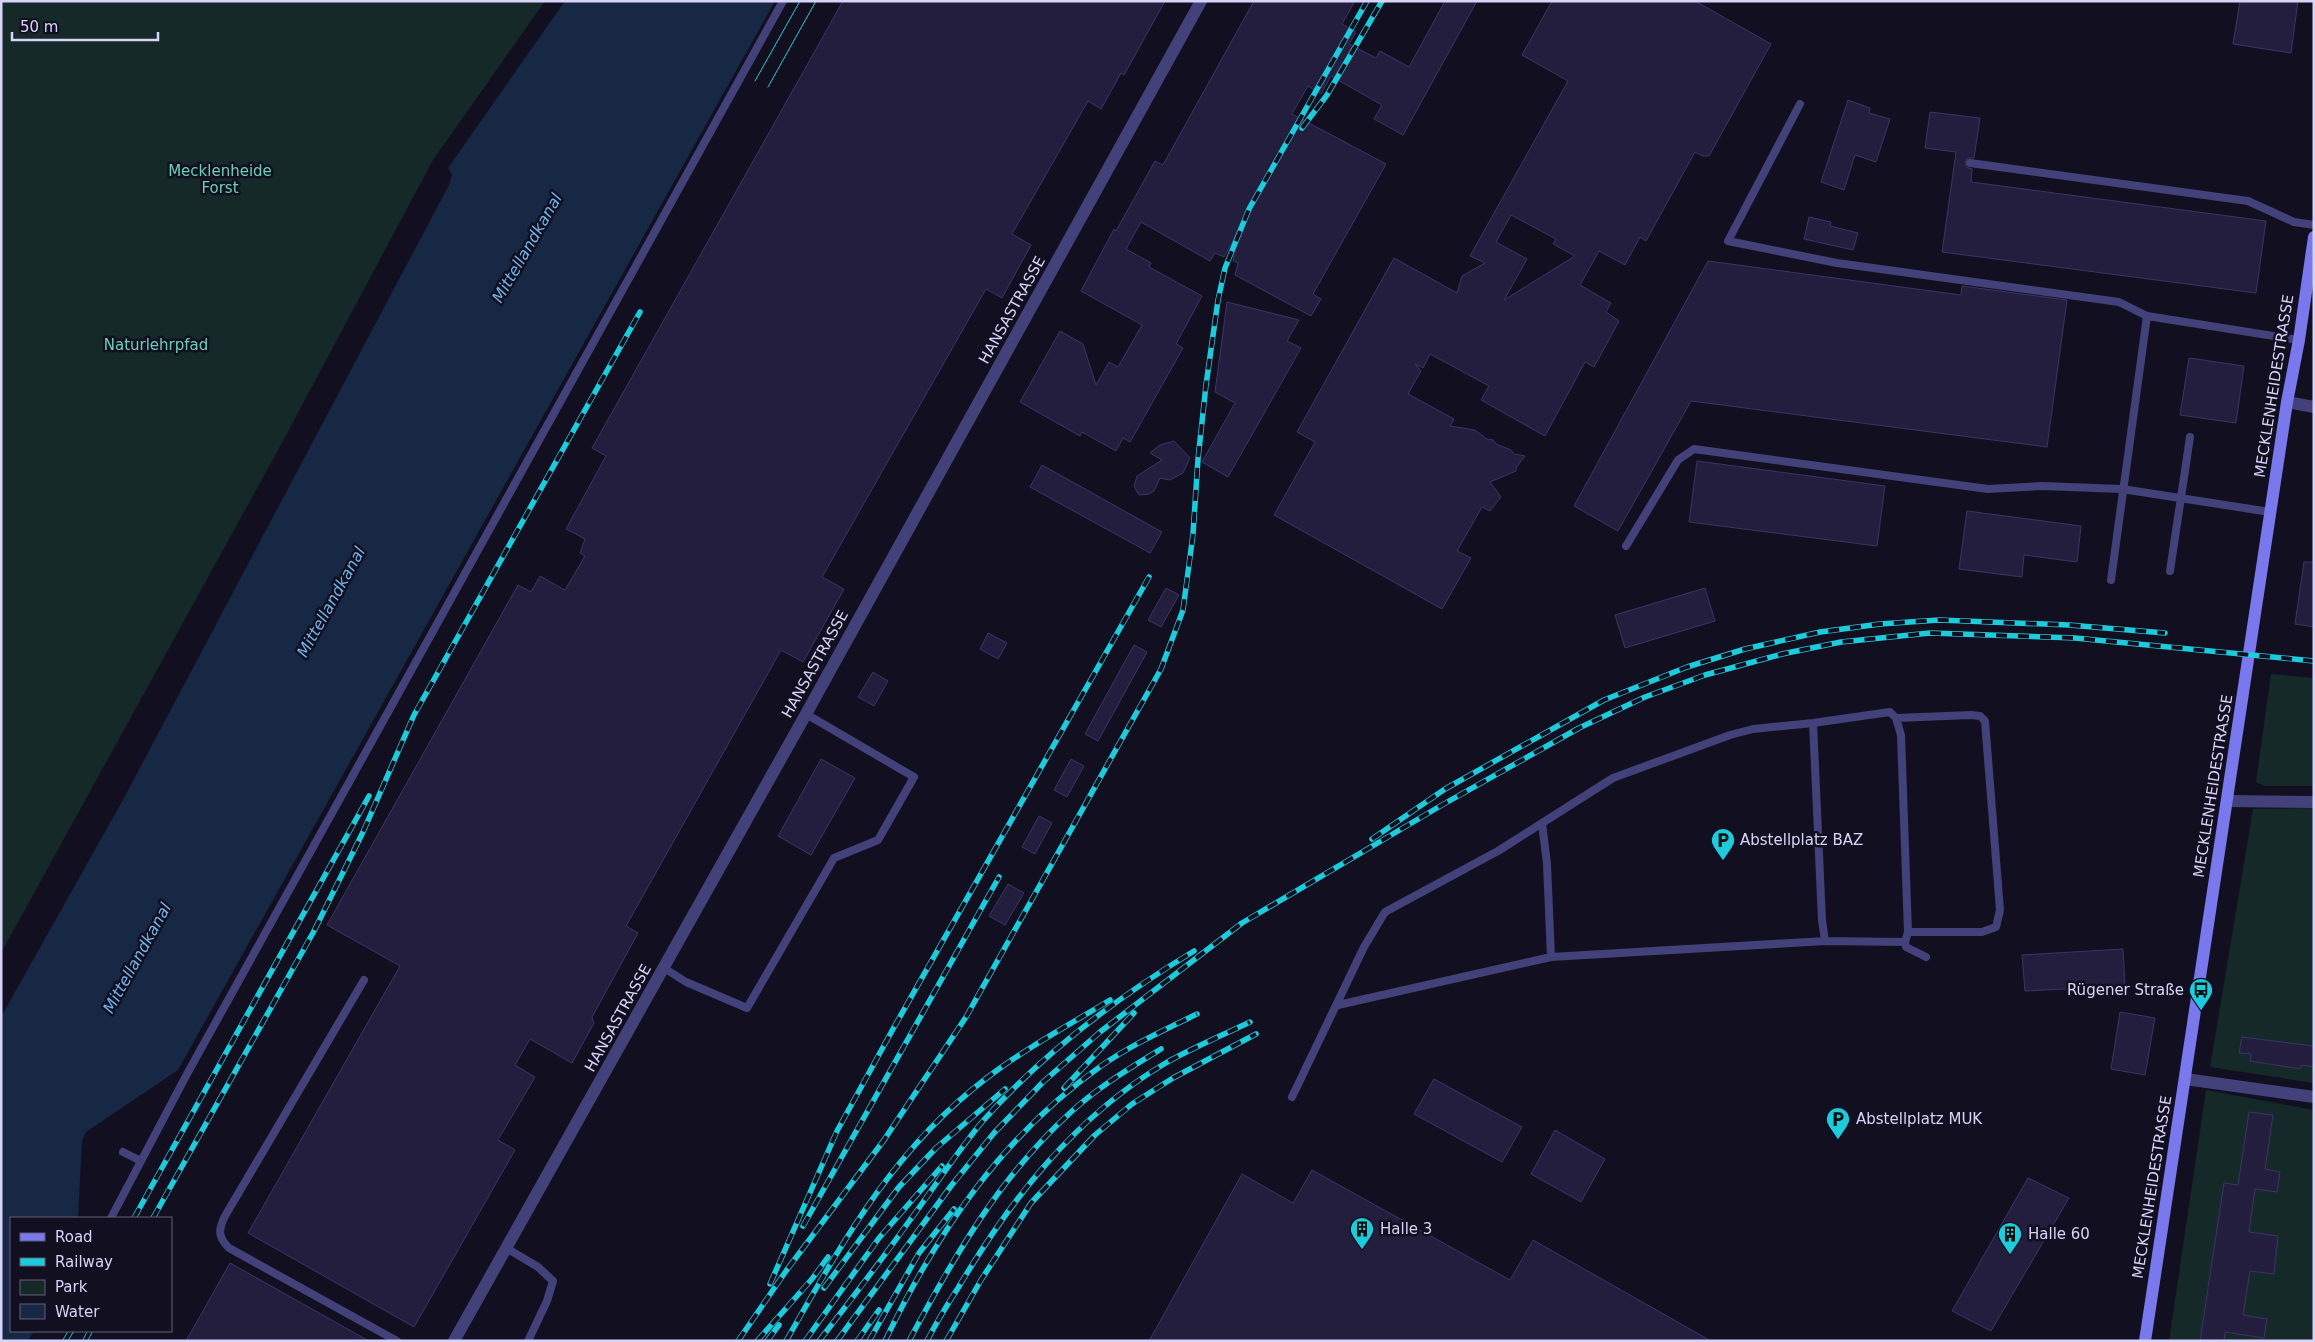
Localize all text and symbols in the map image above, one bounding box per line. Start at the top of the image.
scale bar [12,10,159,42]
text: 50 m [20,18,58,36]
park label: Mecklenheide Forst [168,162,272,197]
water label: Mittellandkanal [488,189,566,306]
street label: HANSASTRASSE [975,253,1049,367]
street label: MECKLENHEIDESTRASSE [2251,293,2297,479]
park label: Naturlehrpfad [104,336,208,354]
water label: Mittellandkanal [293,543,369,660]
street label: HANSASTRASSE [778,607,852,721]
street label: MECKLENHEIDESTRASSE [2190,693,2236,879]
parking icon: Abstellplatz BAZ [1710,827,1736,861]
place label: Abstellplatz BAZ [1740,831,1863,849]
water label: Mittellandkanal [99,899,175,1016]
street label: HANSASTRASSE [581,961,655,1075]
bus stop icon: Rügener Straße [2188,977,2214,1011]
place label: Rügener Straße [2067,981,2184,999]
street label: MECKLENHEIDESTRASSE [2129,1094,2175,1280]
parking icon: Abstellplatz MUK [1825,1106,1851,1140]
place label: Abstellplatz MUK [1856,1110,1983,1128]
building icon: Halle 3 [1349,1216,1375,1250]
legend [10,1217,172,1332]
place label: Halle 3 [1380,1220,1432,1238]
building icon: Halle 60 [1997,1221,2023,1255]
place label: Halle 60 [2028,1225,2090,1243]
text: Road [55,1228,93,1246]
text: Railway [55,1253,113,1271]
text: Park [55,1278,88,1296]
text: Water [55,1303,100,1321]

